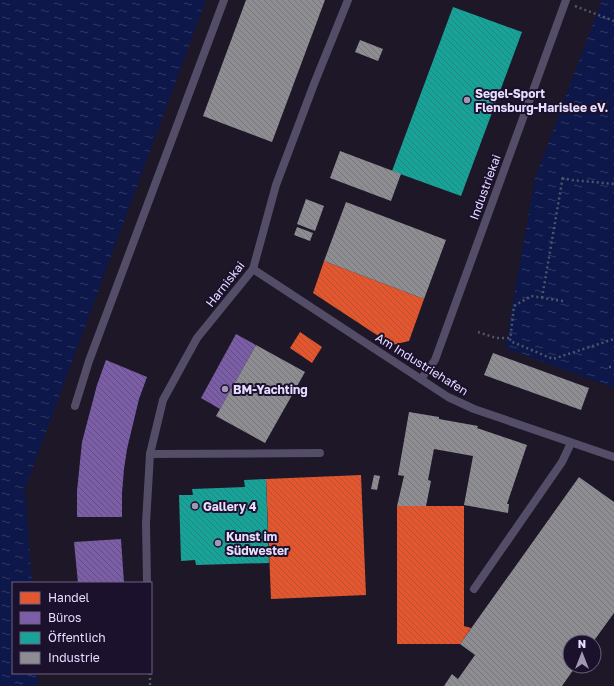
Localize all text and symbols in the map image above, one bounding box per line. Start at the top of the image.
place label: Segel-Sport Flensburg-Harislee eV. [475,86,608,115]
marker: Segel-Sport Flensburg-Harislee eV. [462,95,472,105]
street label: Industriekai [466,152,504,222]
street label: Harniskai [202,258,248,310]
street label: Am Industriehafen [373,329,471,399]
place label: BM-Yachting [233,382,308,397]
marker: BM-Yachting [220,384,230,394]
place label: Gallery 4 [203,499,257,514]
marker: Gallery 4 [190,501,200,511]
place label: Kunst im Südwester [226,529,289,558]
marker: Kunst im Südwester [213,538,223,548]
legend [12,582,152,674]
text: Handel [48,590,90,605]
text: Büros [48,610,81,625]
text: Öffentlich [48,630,106,645]
north arrow [562,634,602,674]
text: N [578,637,586,650]
text: Industrie [48,650,100,665]

